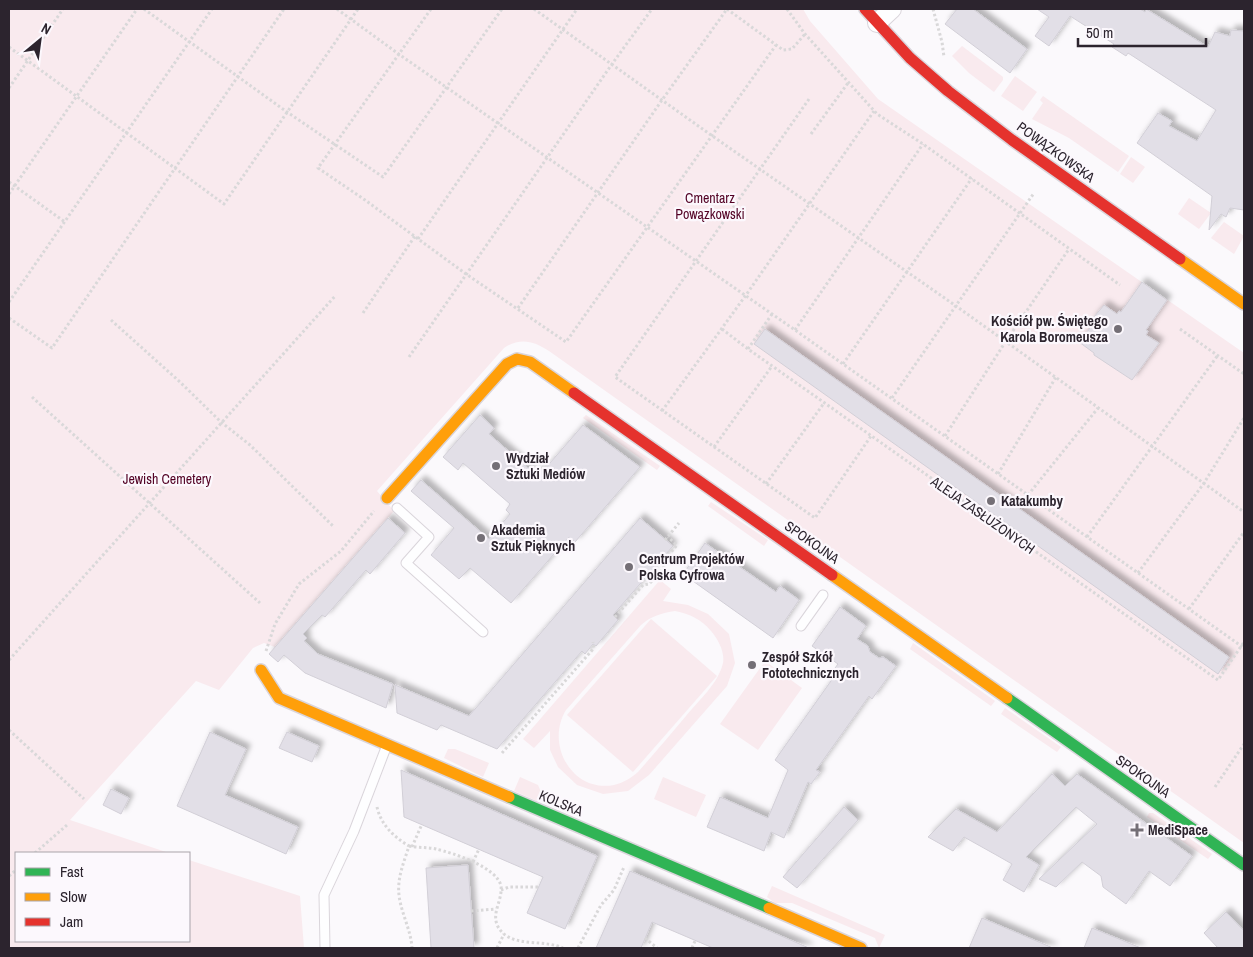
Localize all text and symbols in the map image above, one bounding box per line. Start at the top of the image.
north arrow [15,15,65,65]
scale bar [1078,15,1206,47]
text: N [38,19,54,39]
text: 50 m [1086,22,1113,43]
street label: POWĄZKOWSKA [1013,118,1099,187]
park label: Cmentarz Powązkowski [675,189,745,223]
place label: Kościół pw. Świętego Karola Boromeusza [991,312,1109,346]
marker: Kościół pw. Świętego Karola Boromeusza [1112,323,1124,335]
place label: Wydział Sztuki Mediów [506,449,585,483]
marker: Wydział Sztuki Mediów [490,460,502,472]
park label: Jewish Cemetery [123,470,212,488]
street label: ALEJA ZASŁUŻONYCH [927,472,1039,558]
place label: Katakumby [1001,492,1063,510]
marker: Katakumby [985,495,997,507]
street label: SPOKOJNA [781,517,843,567]
place label: Akademia Sztuk Pięknych [491,521,575,555]
marker: Akademia Sztuk Pięknych [475,532,487,544]
place label: Centrum Projektów Polska Cyfrowa [639,550,744,584]
marker: Centrum Projektów Polska Cyfrowa [623,561,635,573]
place label: Zespół Szkół Fototechnicznych [762,648,859,682]
marker: Zespół Szkół Fototechnicznych [746,659,758,671]
street label: SPOKOJNA [1112,751,1174,801]
street label: KOLSKA [536,786,586,820]
place label: MediSpace [1148,821,1208,839]
marker: MediSpace [1130,823,1144,837]
legend [15,852,190,942]
text: Fast [60,861,84,882]
text: Slow [60,886,87,907]
text: Jam [60,911,83,932]

